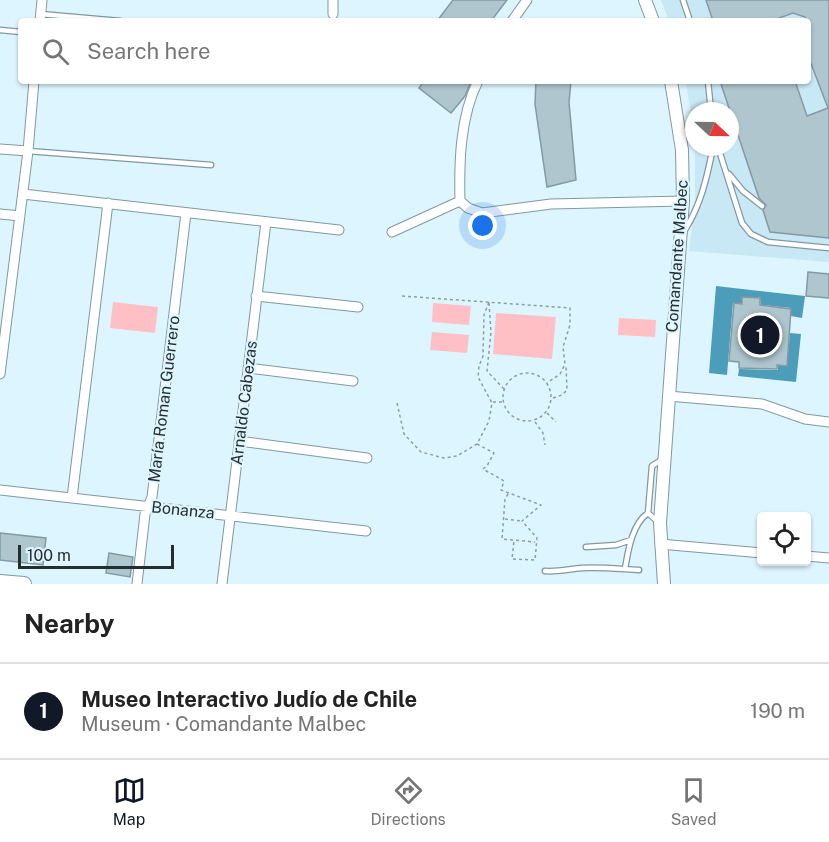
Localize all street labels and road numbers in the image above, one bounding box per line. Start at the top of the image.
street label: Comandante Malbec [662,179,692,333]
street label: María Roman Guerrero [144,315,184,483]
street label: Arnaldo Cabezas [227,340,261,466]
street label: Bonanza [150,497,216,523]

